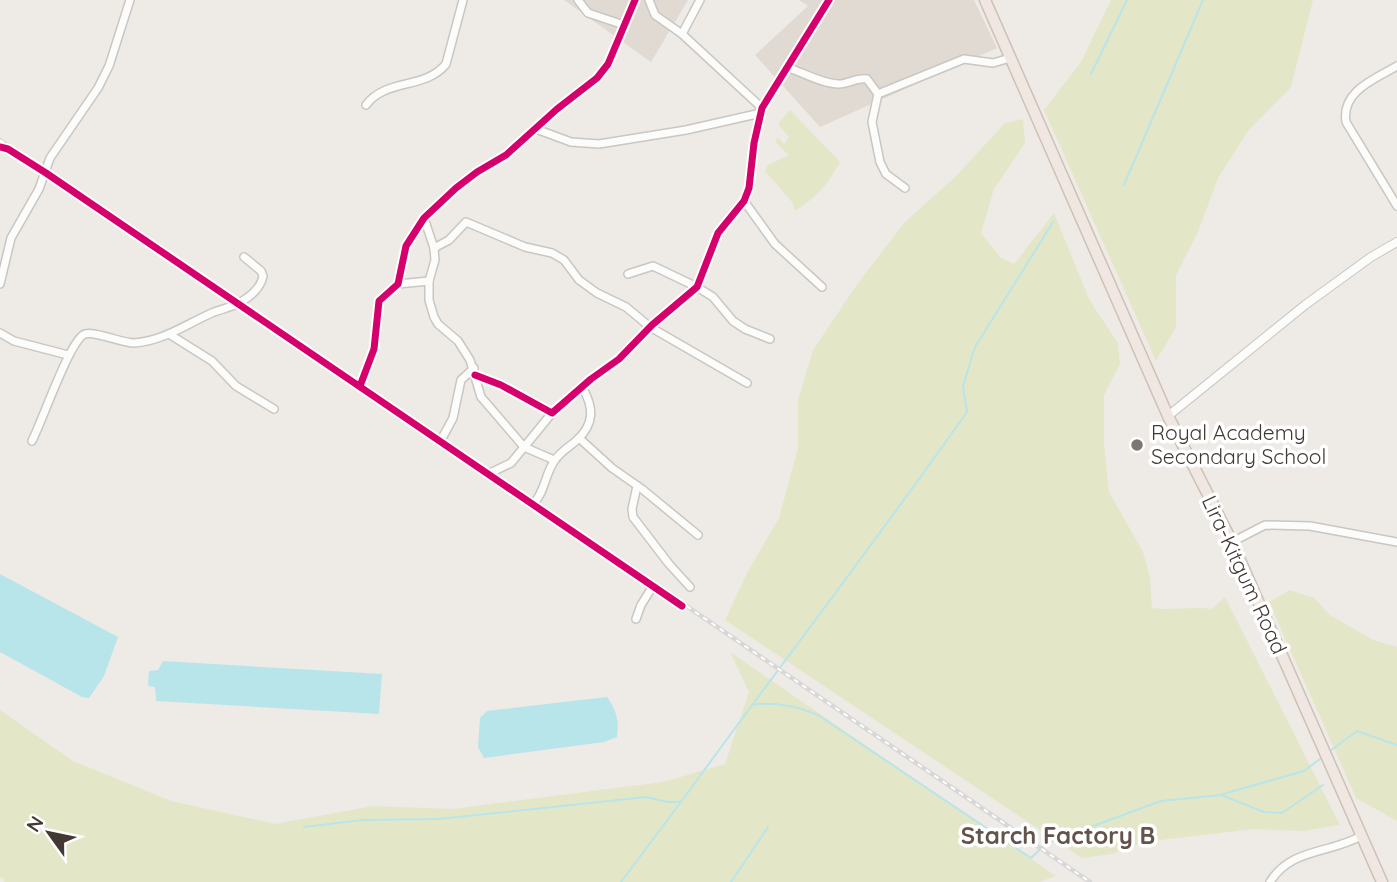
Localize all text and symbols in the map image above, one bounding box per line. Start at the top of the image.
place label: Royal Academy Secondary School [1151,419,1326,469]
marker: Royal Academy Secondary School [1129,437,1145,453]
street label: Lira-Kitgum Road [1197,491,1293,658]
north arrow [14,798,84,868]
text: N [21,811,49,836]
district label: Starch Factory B [961,820,1155,850]

